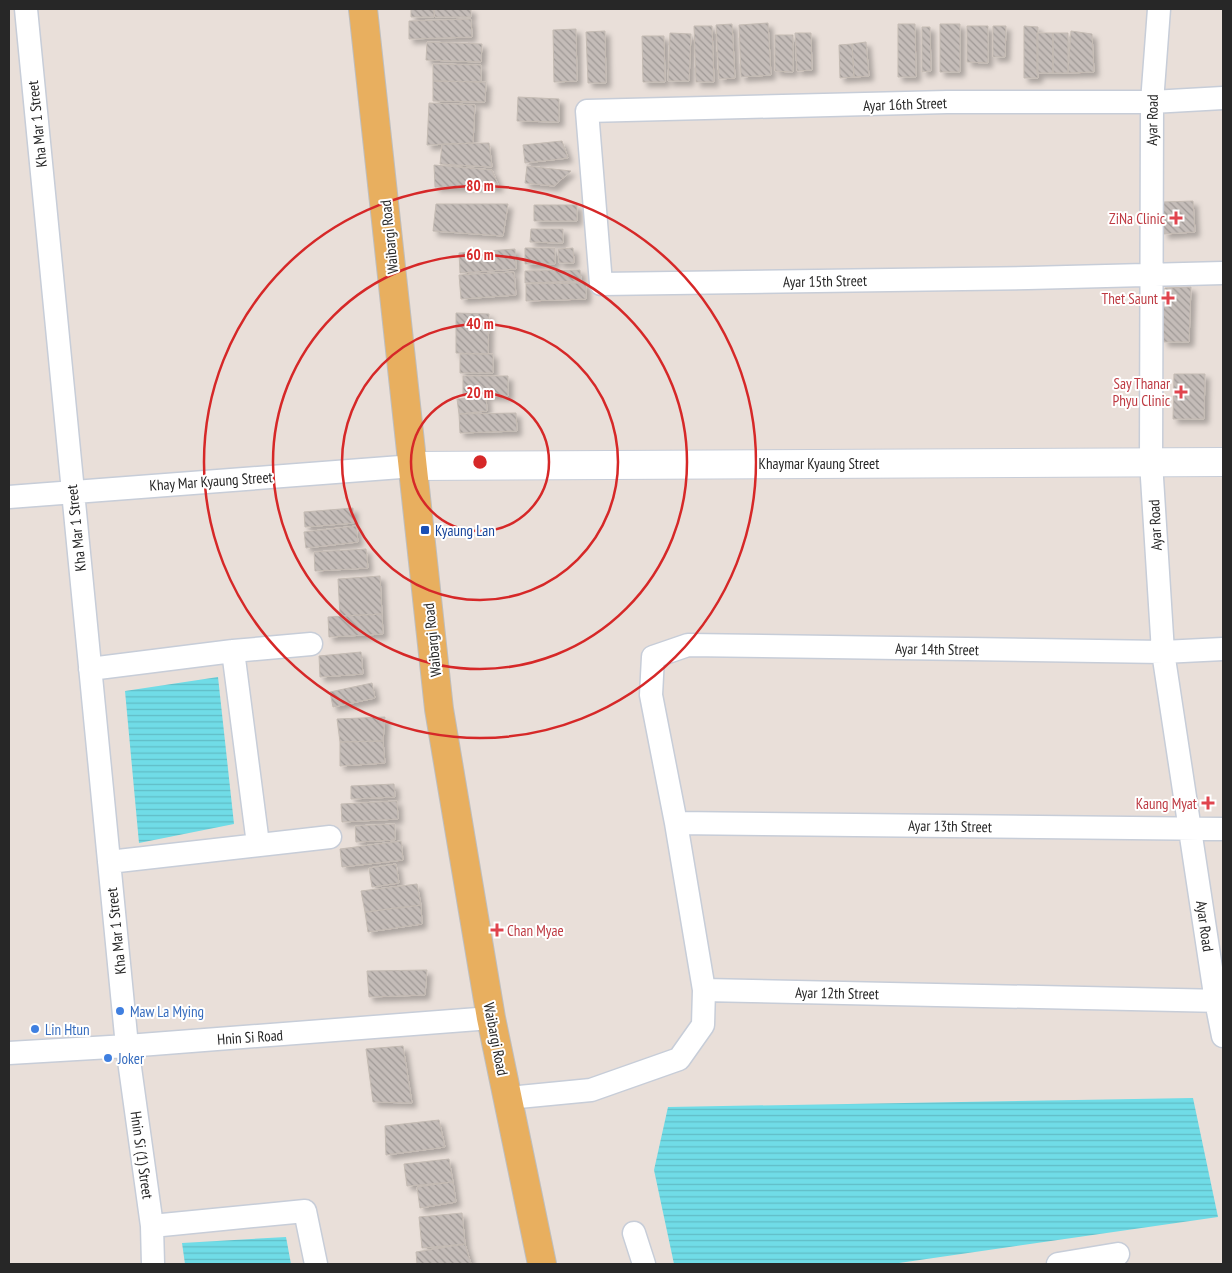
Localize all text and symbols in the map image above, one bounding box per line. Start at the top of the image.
street label: Kha Mar 1 Street [23,80,51,168]
street label: Ayar 16th Street [863,93,947,115]
street label: Ayar Road [1142,94,1162,146]
text: 80 m [466,176,494,195]
street label: Waibargi Road [376,199,402,275]
place label: ZiNa Clinic [1109,209,1166,228]
marker: ZiNa Clinic [1169,211,1183,225]
text: 60 m [466,245,494,264]
street label: Ayar 15th Street [783,271,867,291]
place label: Thet Saunt [1102,289,1158,308]
marker: Thet Saunt [1162,292,1174,304]
text: 40 m [466,314,494,333]
place label: Say Thanar Phyu Clinic [1113,374,1171,410]
text: 20 m [466,383,494,402]
marker: Say Thanar Phyu Clinic [1174,385,1188,399]
centre of rings [471,453,489,471]
street label: Khaymar Kyaung Street [759,454,879,473]
street label: Khay Mar Kyaung Street [149,467,273,495]
street label: Kha Mar 1 Street [62,484,90,572]
street label: Ayar Road [1144,499,1166,551]
place label: Kyaung Lan [435,521,495,540]
marker: Kyaung Lan [419,524,431,536]
street label: Waibargi Road [419,602,445,678]
street label: Ayar 14th Street [895,639,979,659]
place label: Kaung Myat [1136,794,1197,813]
marker: Kaung Myat [1201,796,1215,810]
street label: Ayar 13th Street [908,816,992,836]
street label: Kha Mar 1 Street [102,887,130,975]
street label: Ayar Road [1192,899,1218,953]
place label: Chan Myae [507,921,564,940]
marker: Chan Myae [491,924,503,936]
street label: Ayar 12th Street [795,983,879,1003]
street label: Waibargi Road [480,1001,512,1077]
place label: Maw La Mying [130,1002,204,1021]
marker: Maw La Mying [114,1005,126,1017]
place label: Lin Htun [45,1020,90,1039]
marker: Lin Htun [29,1023,41,1035]
street label: Hnin Si Road [216,1025,284,1049]
place label: Joker [117,1049,145,1068]
marker: Joker [102,1052,114,1064]
street label: Hnin Si (1) Street [126,1110,158,1200]

